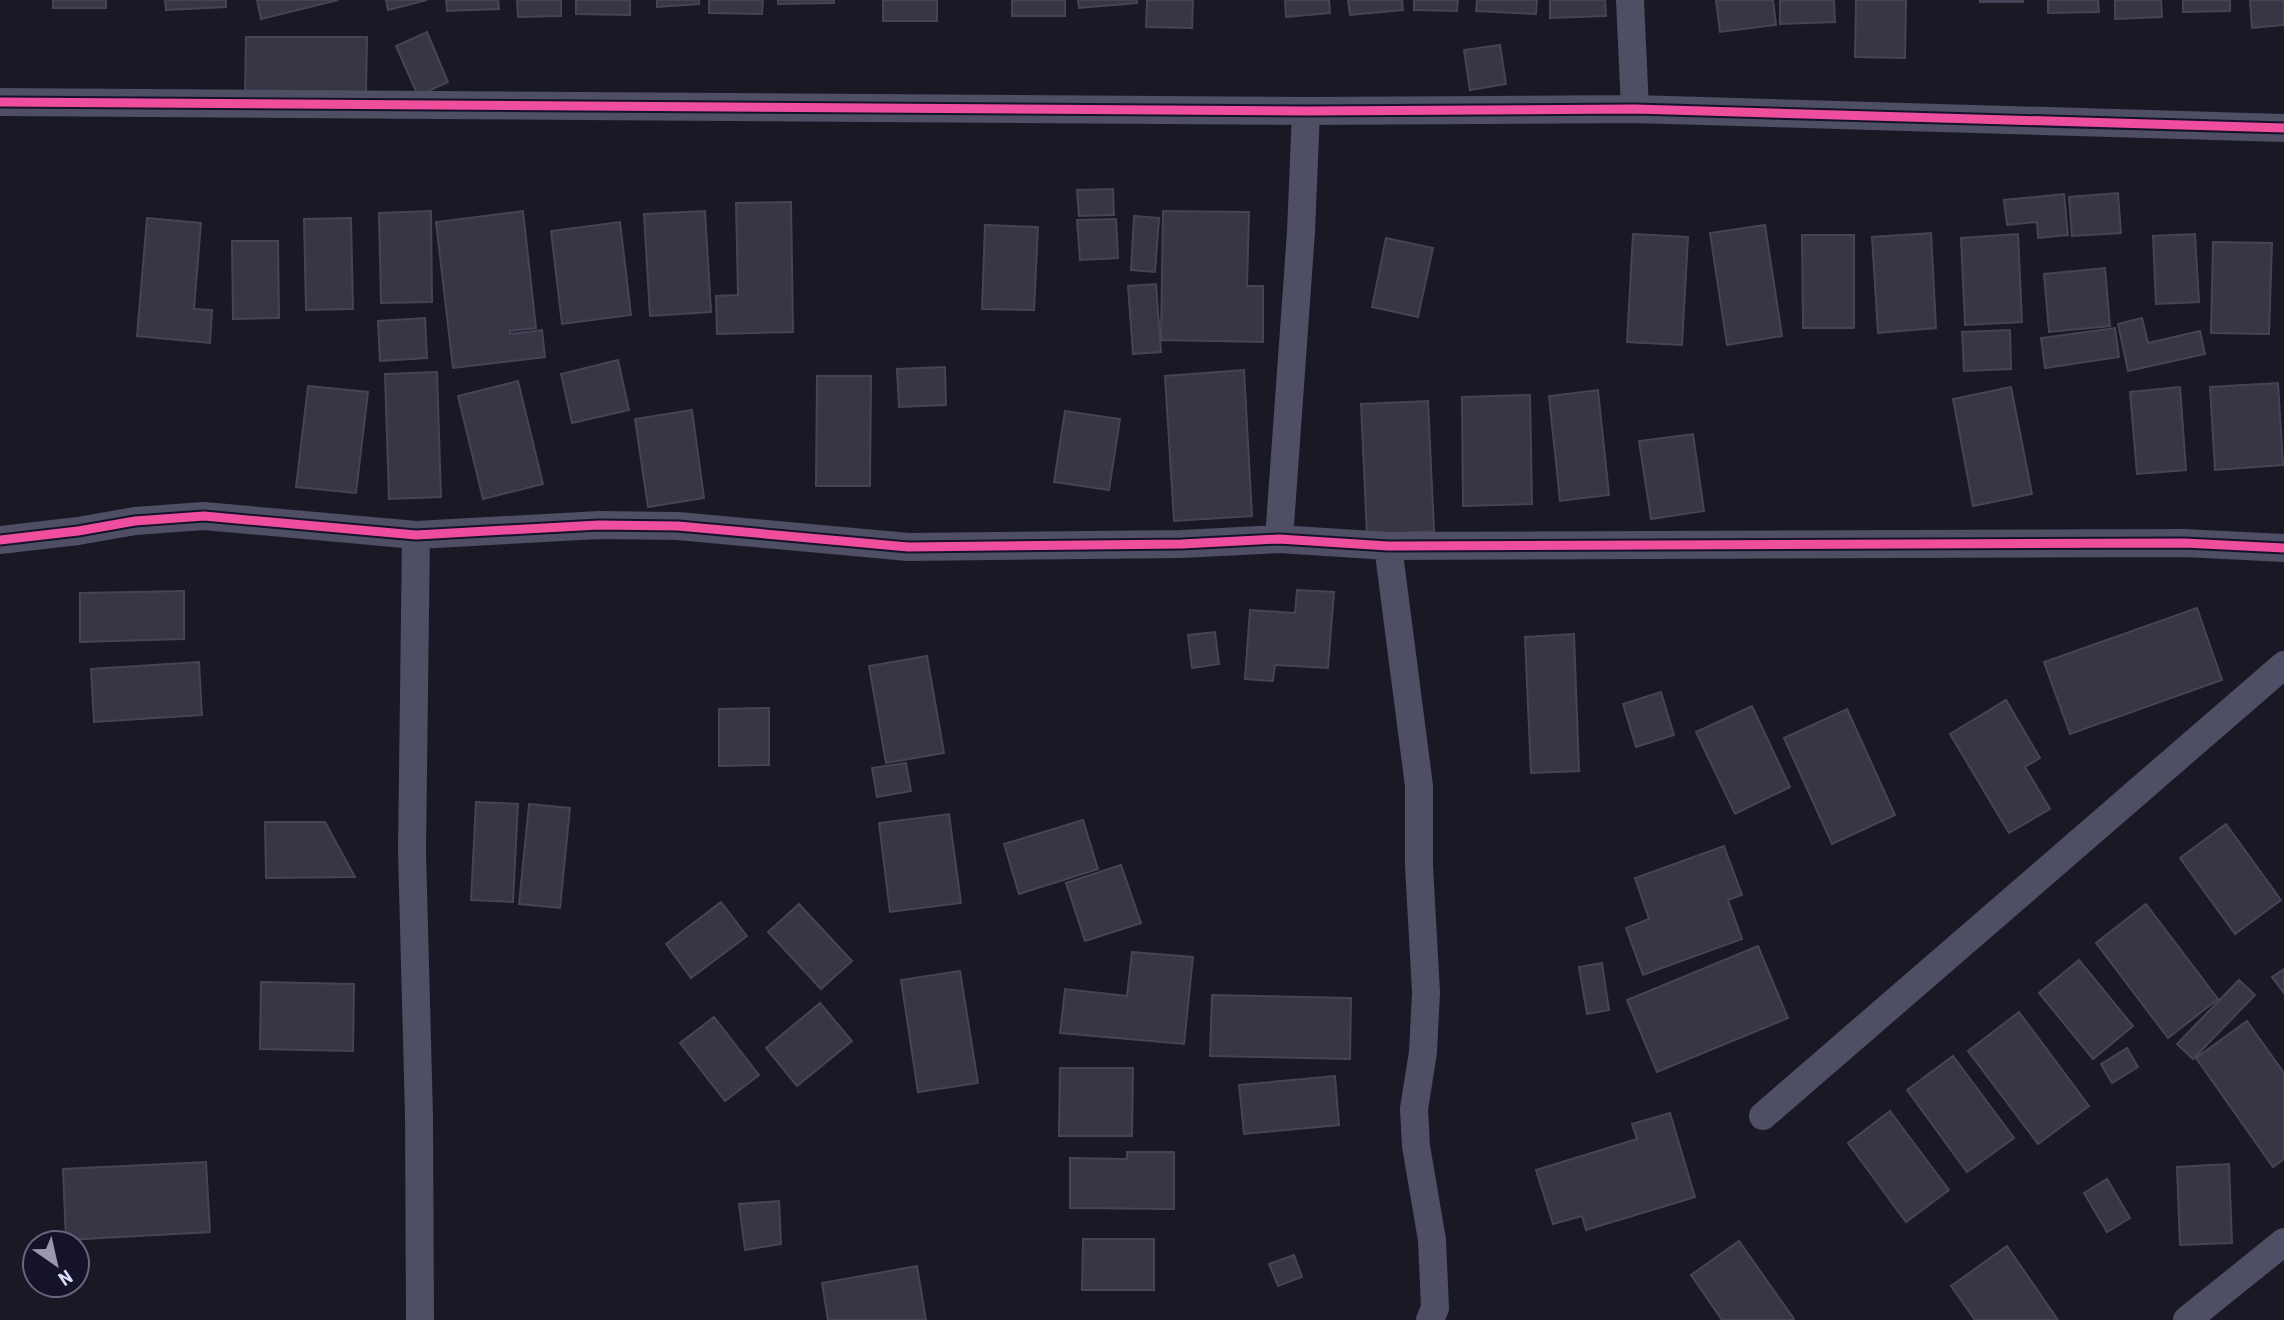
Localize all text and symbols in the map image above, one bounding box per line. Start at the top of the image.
north arrow [21,1229,91,1299]
text: N [54,1265,76,1290]

